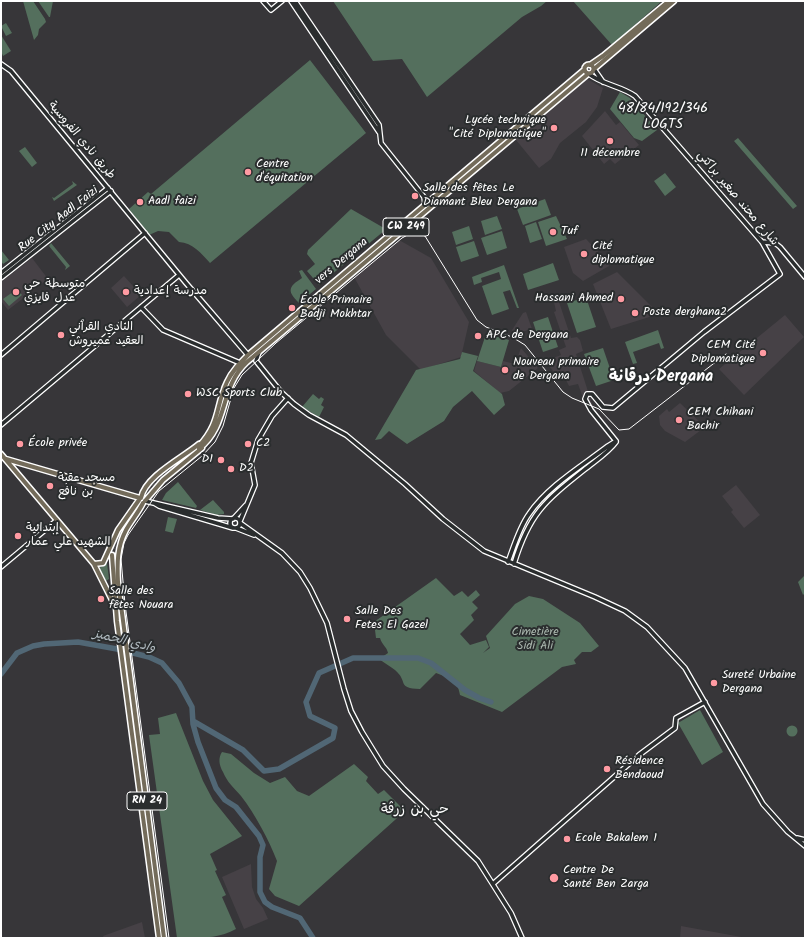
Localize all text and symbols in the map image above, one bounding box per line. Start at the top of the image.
street label: طريق نادي الفروسية [44,99,118,183]
district label: 48/84/192/346 LOGTS [611,102,715,134]
place label: Lycée technique "Cité Diplomatique" [449,114,546,142]
marker: Lycée technique "Cité Diplomatique" [549,123,559,133]
marker: 11 décembre [605,136,615,146]
place label: 11 décembre [580,147,640,161]
street label: شارع محند صغير براكتي [693,149,781,249]
place label: Centre d'équitation [256,158,313,186]
marker: Centre d'équitation [243,167,253,177]
place label: Salle des fêtes Le Diamant Bleu Dergana [423,182,537,210]
street label: Rue City Aadl Faizi [16,184,102,256]
marker: Salle des fêtes Le Diamant Bleu Dergana [410,191,420,201]
place label: Aadl faizi [148,195,196,209]
marker: Aadl faizi [135,197,145,207]
road number: CW 249 [383,218,429,236]
place label: Tuf [561,225,578,239]
marker: Tuf [548,227,558,237]
street label: vers Dergana [313,236,371,288]
place label: Cité diplomatique [592,240,654,268]
marker: Cité diplomatique [579,249,589,259]
place label: متوسطة حي عدل فايزي [24,278,85,306]
place label: مدرسة إعدادية [134,285,207,299]
marker: متوسطة حي عدل فايزي [11,287,21,297]
marker: مدرسة إعدادية [121,287,131,297]
place label: Hassani Ahmed [535,292,613,306]
place label: École Primaire Badji Mokhtar [300,294,372,322]
marker: Hassani Ahmed [616,294,626,304]
marker: École Primaire Badji Mokhtar [287,303,297,313]
place label: Poste derghana2 [643,306,727,320]
marker: Poste derghana2 [630,308,640,318]
place label: النادي القرٱني العقيد عميروش [69,321,143,349]
place label: APC de Dergana [486,329,568,343]
marker: النادي القرٱني العقيد عميروش [56,330,66,340]
marker: APC de Dergana [473,331,483,341]
place label: CEM Cité Diplomatique [691,339,755,367]
marker: CEM Cité Diplomatique [758,348,768,358]
place label: Nouveau primaire de Dergana [513,356,599,384]
marker: Nouveau primaire de Dergana [500,365,510,375]
district label: درقانة Dergana [609,368,713,388]
place label: WSC Sports Club [196,387,282,401]
marker: WSC Sports Club [183,389,193,399]
place label: CEM Chihani Bachir [687,406,753,434]
marker: CEM Chihani Bachir [674,415,684,425]
place label: École privée [28,437,87,451]
place label: C2 [256,437,270,451]
marker: École privée [15,439,25,449]
marker: C2 [243,439,253,449]
place label: D1 [201,453,213,467]
marker: D1 [216,455,226,465]
place label: D2 [239,462,254,476]
marker: D2 [226,464,236,474]
place label: مسجد عقبة بن نافع [58,472,115,500]
marker: مسجد عقبة بن نافع [45,481,55,491]
place label: إبتدائية الشهيد علي عمار [26,522,110,550]
marker: إبتدائية الشهيد علي عمار [13,531,23,541]
place label: Salle des fêtes Nouara [109,585,173,613]
marker: Salle des fêtes Nouara [96,594,106,604]
place label: Salle Des Fetes El Gazel [355,605,428,633]
marker: Salle Des Fetes El Gazel [342,614,352,624]
park label: Cimetière Sidi Ali [511,626,559,654]
water label: وادي الحميز [91,627,157,657]
place label: Sureté Urbaine Dergana [722,669,796,697]
marker: Sureté Urbaine Dergana [709,678,719,688]
place label: Résidence Bendaoud [615,755,664,783]
marker: Résidence Bendaoud [602,764,612,774]
road number: RN 24 [127,792,167,810]
district label: حي بن زرڤة [381,803,449,819]
place label: Ecole Bakalem 1 [575,832,657,846]
marker: Ecole Bakalem 1 [562,834,572,844]
place label: Centre De Santé Ben Zarga [563,864,649,892]
marker: Centre De Santé Ben Zarga [548,872,560,884]

